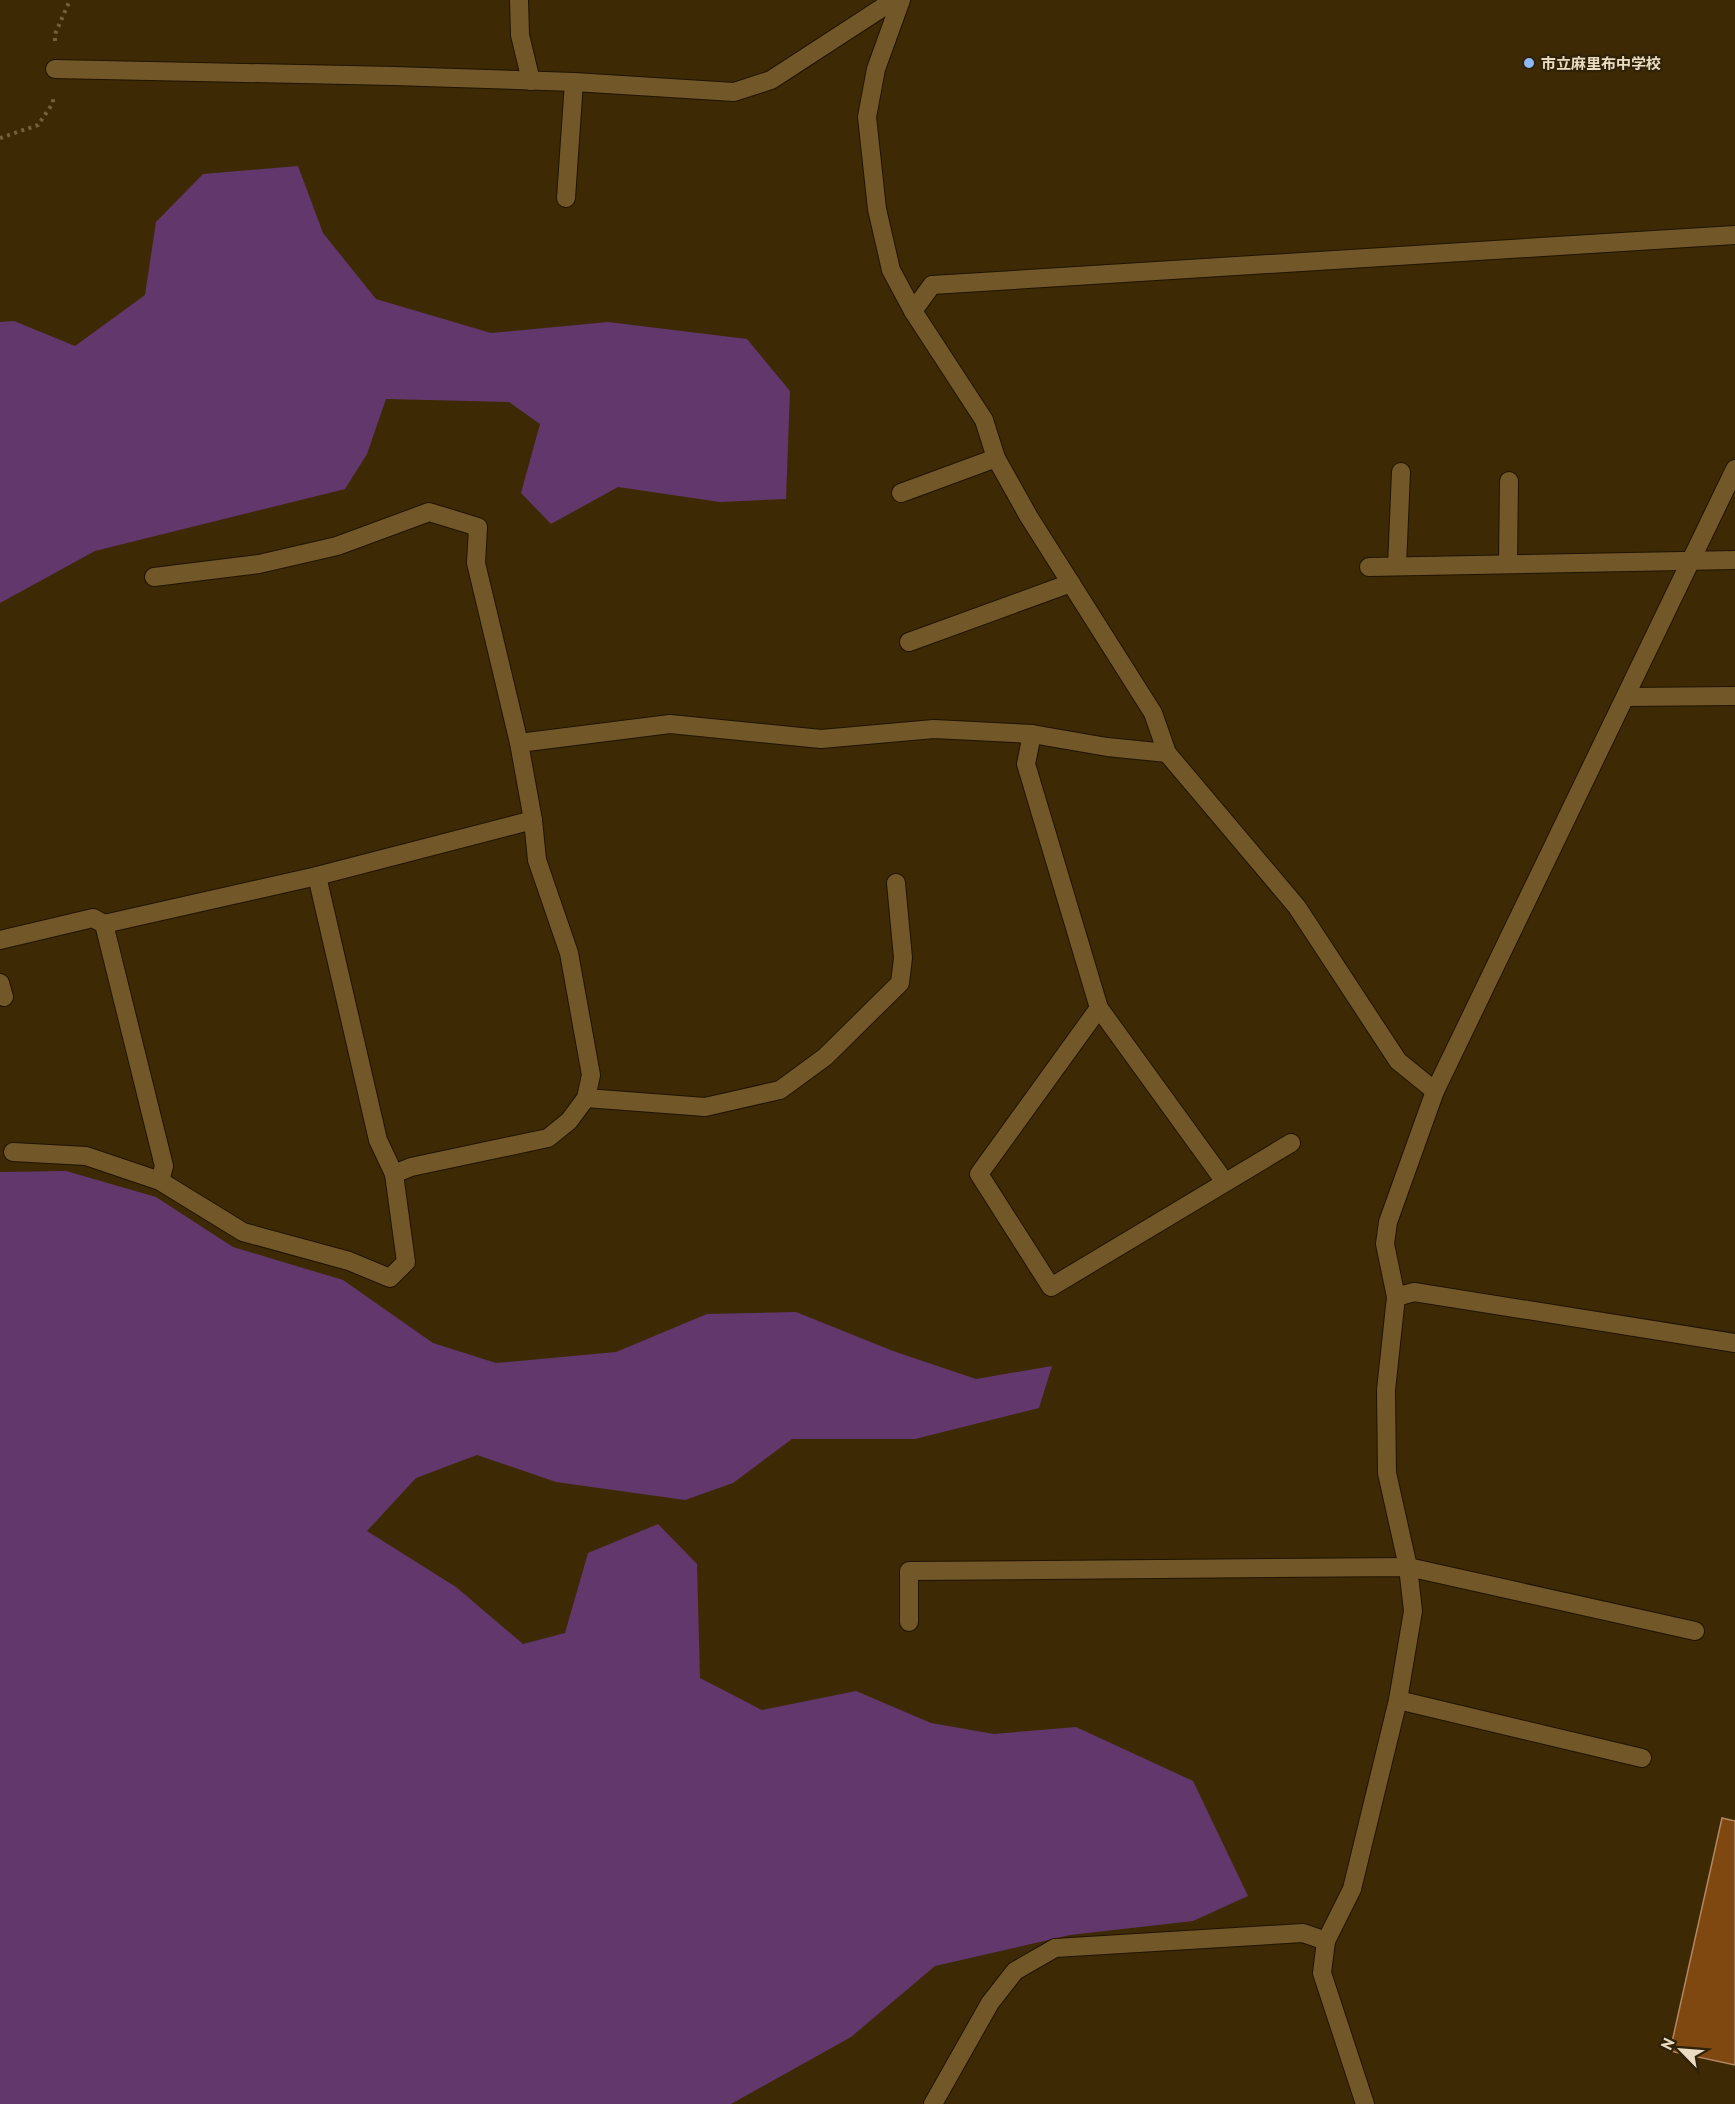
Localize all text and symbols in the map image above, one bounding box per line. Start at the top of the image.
place label: 市立麻里布中学校 [1541,54,1661,73]
marker: 市立麻里布中学校 [1522,56,1536,70]
north arrow [1651,2020,1711,2080]
text: N [1656,2035,1679,2053]

